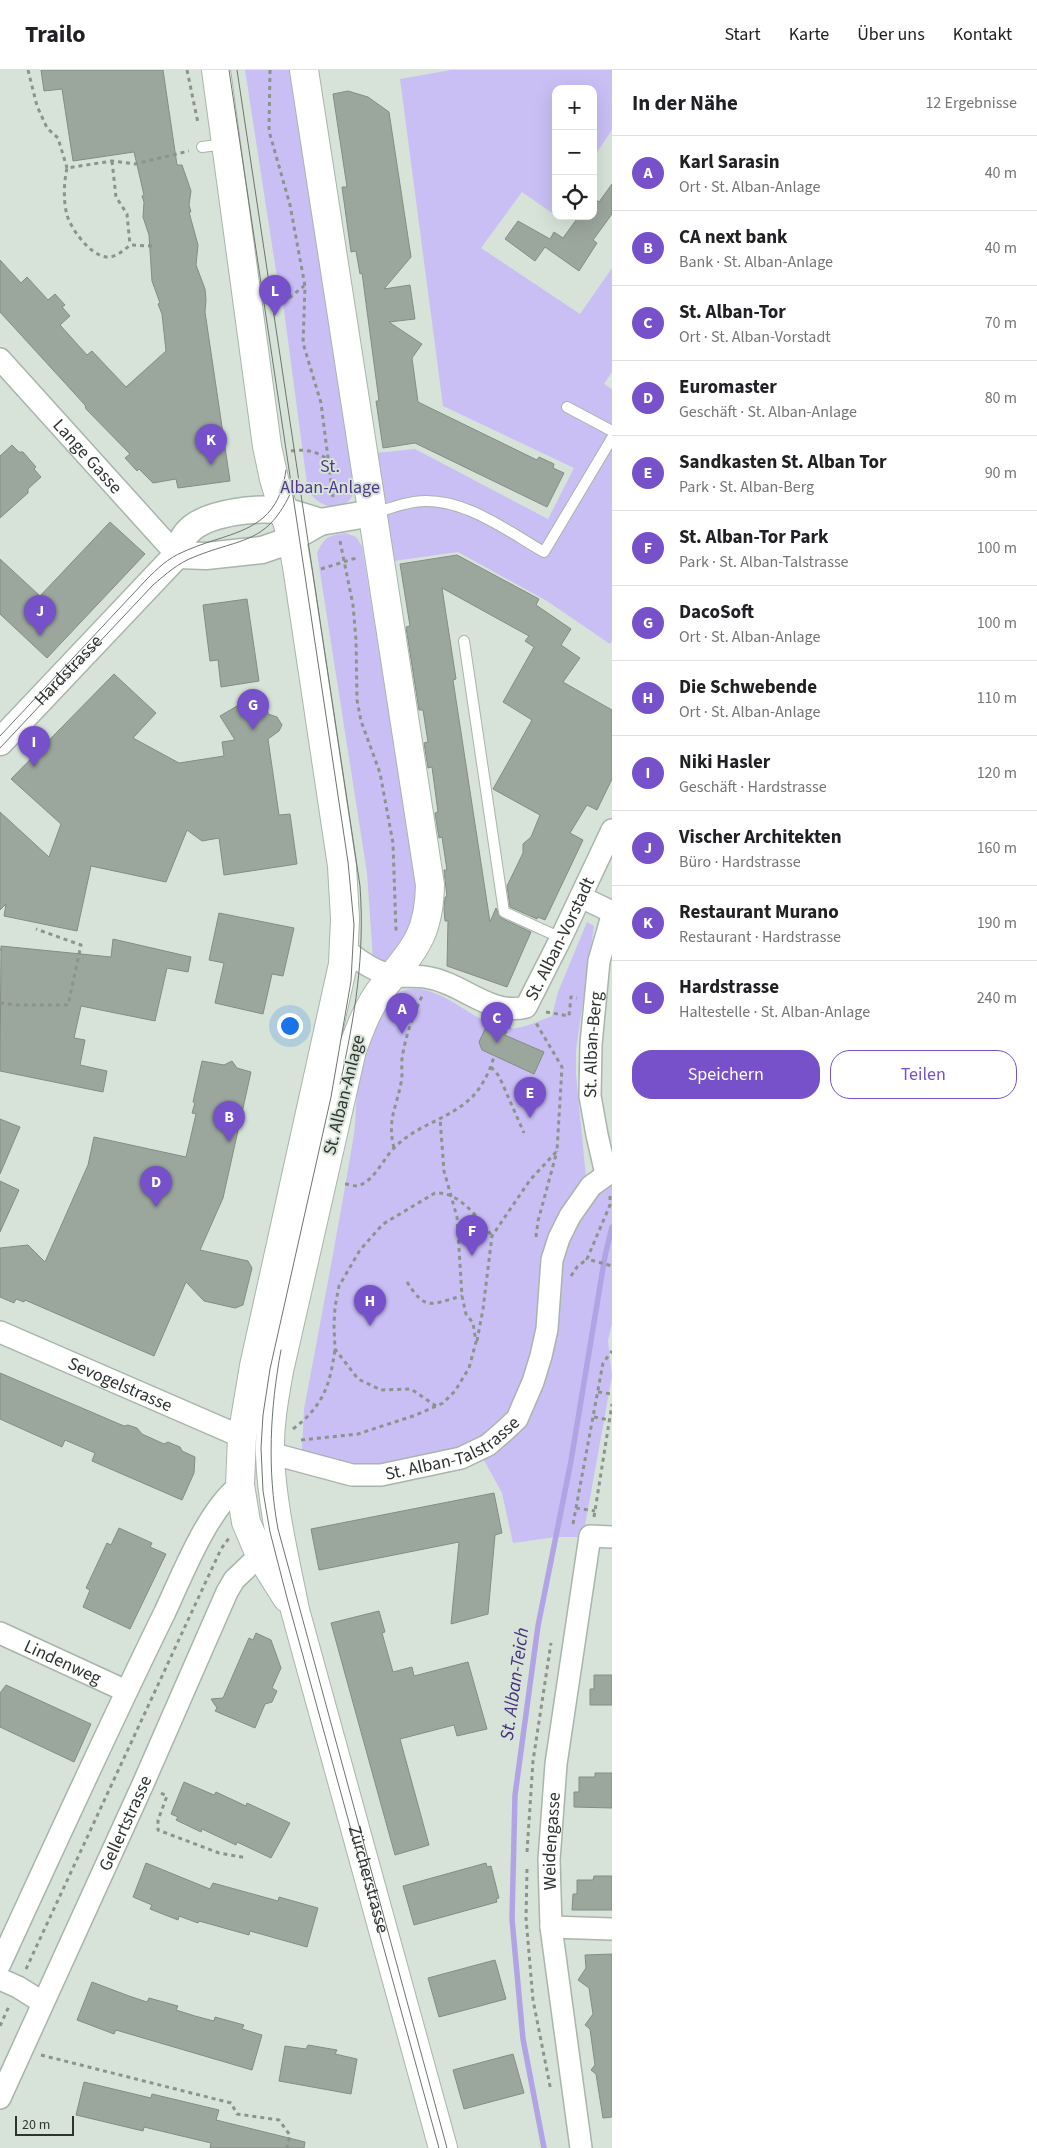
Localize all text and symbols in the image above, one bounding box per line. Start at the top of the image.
text: Trailo [25,17,86,52]
text: Start [724,22,761,47]
text: Karte [789,22,829,47]
text: Über uns [857,22,925,47]
text: Kontakt [953,22,1012,47]
map controls [552,85,597,220]
button: + [552,85,597,130]
text: In der Nähe [632,88,738,118]
text: 12 Ergebnisse [925,92,1017,114]
button: − [552,130,597,175]
text: Karl Sarasin [679,149,780,176]
text: A [643,162,653,184]
text: 40 m [985,162,1017,184]
button: locate [552,175,597,220]
text: Ort · St. Alban-Anlage [679,176,820,198]
text: CA next bank [679,224,787,251]
text: B [643,237,653,259]
text: 40 m [985,237,1017,259]
text: Bank · St. Alban-Anlage [679,251,833,273]
pin: L [259,275,291,316]
text: St. Alban-Tor [679,299,786,326]
text: C [643,312,653,334]
text: 70 m [985,312,1017,334]
text: Ort · St. Alban-Vorstadt [679,326,831,348]
text: Euromaster [679,374,777,401]
text: D [643,387,653,409]
text: 80 m [985,387,1017,409]
text: Geschäft · St. Alban-Anlage [679,401,857,423]
street label: Lange Gasse [47,413,128,499]
pin: K [195,424,227,465]
text: Sandkasten St. Alban Tor [679,449,887,476]
park label: St. Alban-Anlage [280,454,380,500]
text: E [644,462,652,484]
text: 90 m [985,462,1017,484]
text: Park · St. Alban-Berg [679,476,814,498]
text: St. Alban-Tor Park [679,524,828,551]
text: F [644,537,652,559]
text: 100 m [977,537,1017,559]
text: Park · St. Alban-Talstrasse [679,551,849,573]
pin: J [24,595,56,636]
text: DacoSoft [679,599,754,626]
text: G [643,612,653,634]
text: 100 m [977,612,1017,634]
text: Ort · St. Alban-Anlage [679,626,820,648]
street label: Hardstrasse [28,629,108,711]
text: Die Schwebende [679,674,817,701]
text: H [643,687,653,709]
text: 110 m [977,687,1017,709]
pin: G [237,689,269,730]
text: Ort · St. Alban-Anlage [679,701,820,723]
pin: I [18,726,50,767]
text: Niki Hasler [679,749,770,776]
text: I [646,762,650,784]
text: 120 m [977,762,1017,784]
text: Geschäft · Hardstrasse [679,776,827,798]
text: Vischer Architekten [679,824,842,851]
text: J [644,837,652,859]
text: 160 m [977,837,1017,859]
text: Büro · Hardstrasse [679,851,801,873]
street label: St. Alban-Vorstadt [519,873,601,1005]
text: Restaurant Murano [679,899,839,926]
text: K [643,912,653,934]
text: 190 m [977,912,1017,934]
text: Restaurant · Hardstrasse [679,926,841,948]
text: Hardstrasse [679,974,779,1001]
text: L [644,987,652,1009]
text: 240 m [977,987,1017,1009]
street label: St. Alban-Berg [577,990,609,1098]
pin: A [386,993,418,1034]
text: Haltestelle · St. Alban-Anlage [679,1001,870,1023]
pin: C [481,1002,513,1043]
your location [277,1013,303,1039]
street label: St. Alban-Anlage [317,1032,371,1158]
button: Speichern [632,1050,820,1099]
button: Teilen [830,1050,1017,1099]
pin: E [514,1077,546,1118]
pin: B [213,1101,245,1142]
pin: D [140,1166,172,1207]
pin: F [456,1215,488,1256]
pin: H [354,1285,386,1326]
street label: Sevogelstrasse [64,1351,176,1418]
street label: St. Alban-Talstrasse [383,1410,525,1486]
water label: St. Alban-Teich [494,1626,536,1742]
street label: Lindenweg [20,1633,105,1690]
street label: Gellertstrasse [93,1771,158,1875]
street label: Weidengasse [536,1791,566,1891]
street label: Zürcherstrasse [342,1823,396,1936]
scale bar [15,2113,74,2136]
text: 20 m [22,2115,50,2135]

